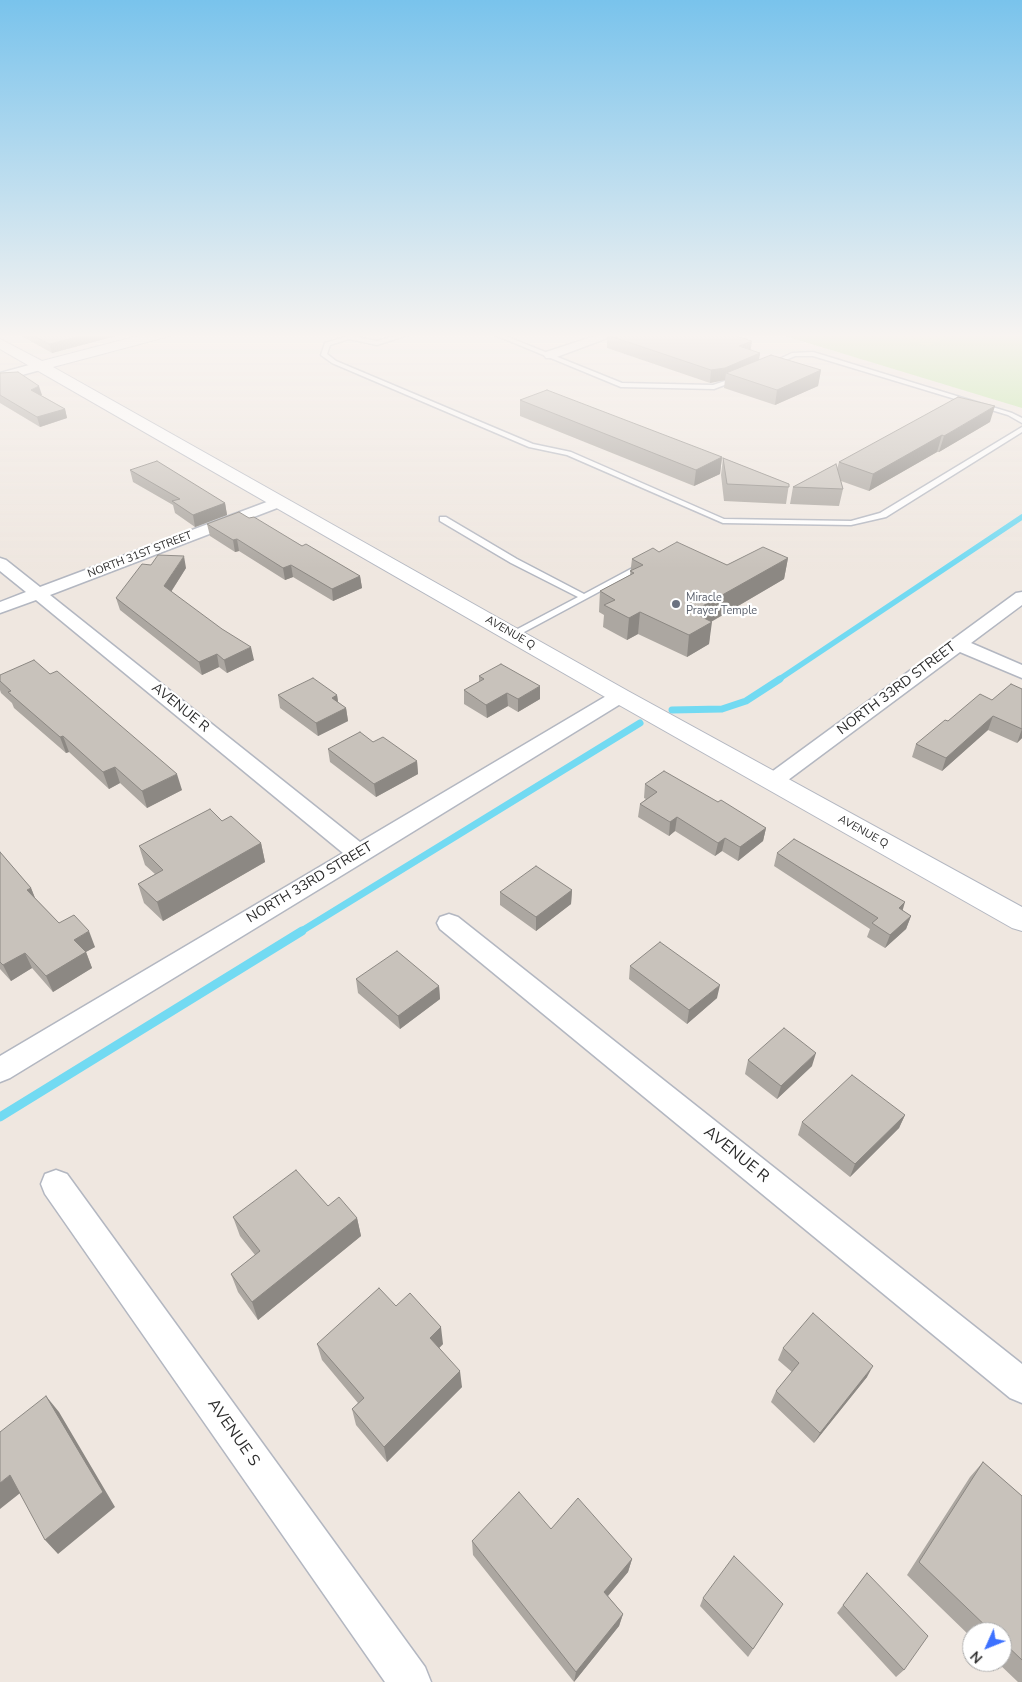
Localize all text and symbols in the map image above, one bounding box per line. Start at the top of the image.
street label: NORTH 31ST STREET [86,529,194,581]
place label: Miracle Prayer Temple [686,591,757,617]
marker: Miracle Prayer Temple [670,598,682,610]
street label: AVENUE Q [483,613,537,653]
street label: NORTH 33RD STREET [835,639,959,739]
street label: AVENUE R [148,680,212,736]
street label: AVENUE Q [836,813,890,851]
street label: NORTH 33RD STREET [244,839,376,927]
street label: AVENUE R [699,1123,773,1187]
street label: AVENUE S [203,1396,263,1470]
north arrow [962,1622,1012,1672]
text: N [966,1647,987,1667]

